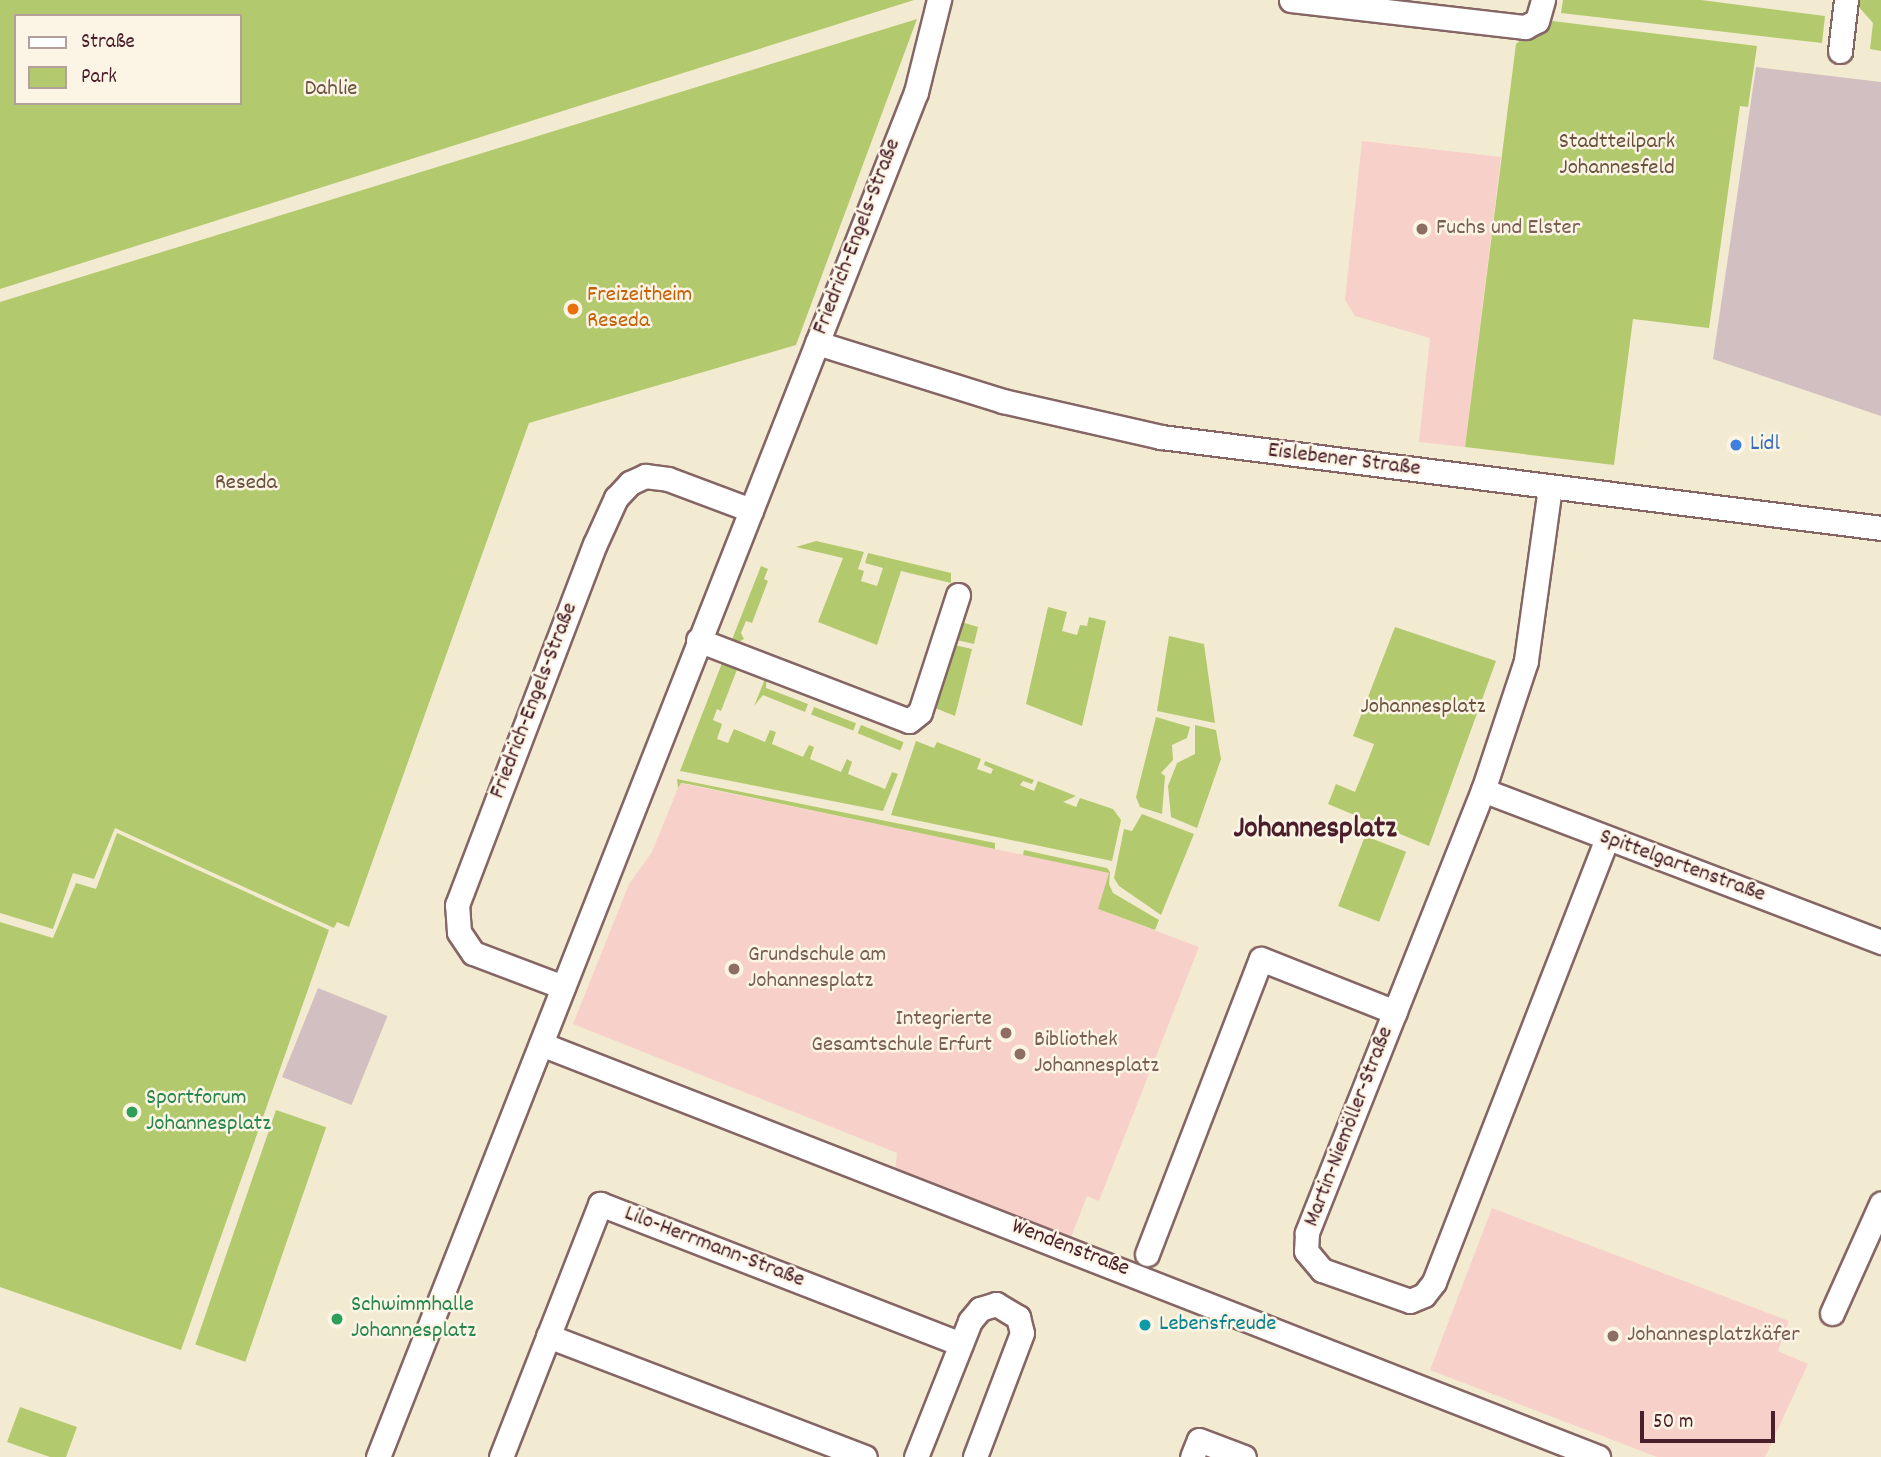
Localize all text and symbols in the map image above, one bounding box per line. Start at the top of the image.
legend [14,14,242,105]
text: Straße [81,28,135,58]
text: Park [81,63,117,93]
park label: Dahlie [305,76,357,104]
park label: Stadtteilpark Johannesfeld [1559,129,1675,183]
street label: Friedrich-Engels-Straße [808,135,908,339]
place label: Fuchs und Elster [1436,215,1580,243]
marker: Fuchs und Elster [1414,221,1430,237]
place label: Freizeitheim Reseda [587,282,692,336]
marker: Freizeitheim Reseda [565,301,581,317]
place label: Lidl [1750,431,1780,459]
marker: Lidl [1728,437,1744,453]
street label: Eislebener Straße [1266,438,1422,484]
park label: Reseda [215,470,277,498]
street label: Friedrich-Engels-Straße [485,599,585,803]
park label: Johannesplatz [1360,694,1486,722]
district label: Johannesplatz [1233,813,1397,849]
street label: Spittelgartenstraße [1595,824,1769,910]
place label: Grundschule am Johannesplatz [748,942,886,996]
marker: Grundschule am Johannesplatz [726,961,742,977]
place label: Integrierte Gesamtschule Erfurt [811,1006,992,1060]
street label: Martin-Niemöller-Straße [1299,1023,1401,1231]
marker: Integrierte Gesamtschule Erfurt [998,1025,1014,1041]
place label: Bibliothek Johannesplatz [1034,1027,1159,1081]
marker: Bibliothek Johannesplatz [1012,1046,1028,1062]
place label: Sportforum Johannesplatz [146,1085,271,1139]
marker: Sportforum Johannesplatz [124,1104,140,1120]
street label: Lilo-Herrmann-Straße [620,1201,808,1295]
street label: Wendenstraße [1007,1214,1133,1284]
place label: Schwimmhalle Johannesplatz [351,1292,476,1346]
marker: Schwimmhalle Johannesplatz [329,1311,345,1327]
place label: Lebensfreude [1159,1311,1276,1339]
marker: Lebensfreude [1137,1317,1153,1333]
place label: Johannesplatzkäfer [1627,1322,1800,1350]
marker: Johannesplatzkäfer [1605,1328,1621,1344]
scale bar [1643,1398,1778,1442]
text: 50 m [1653,1408,1693,1438]

